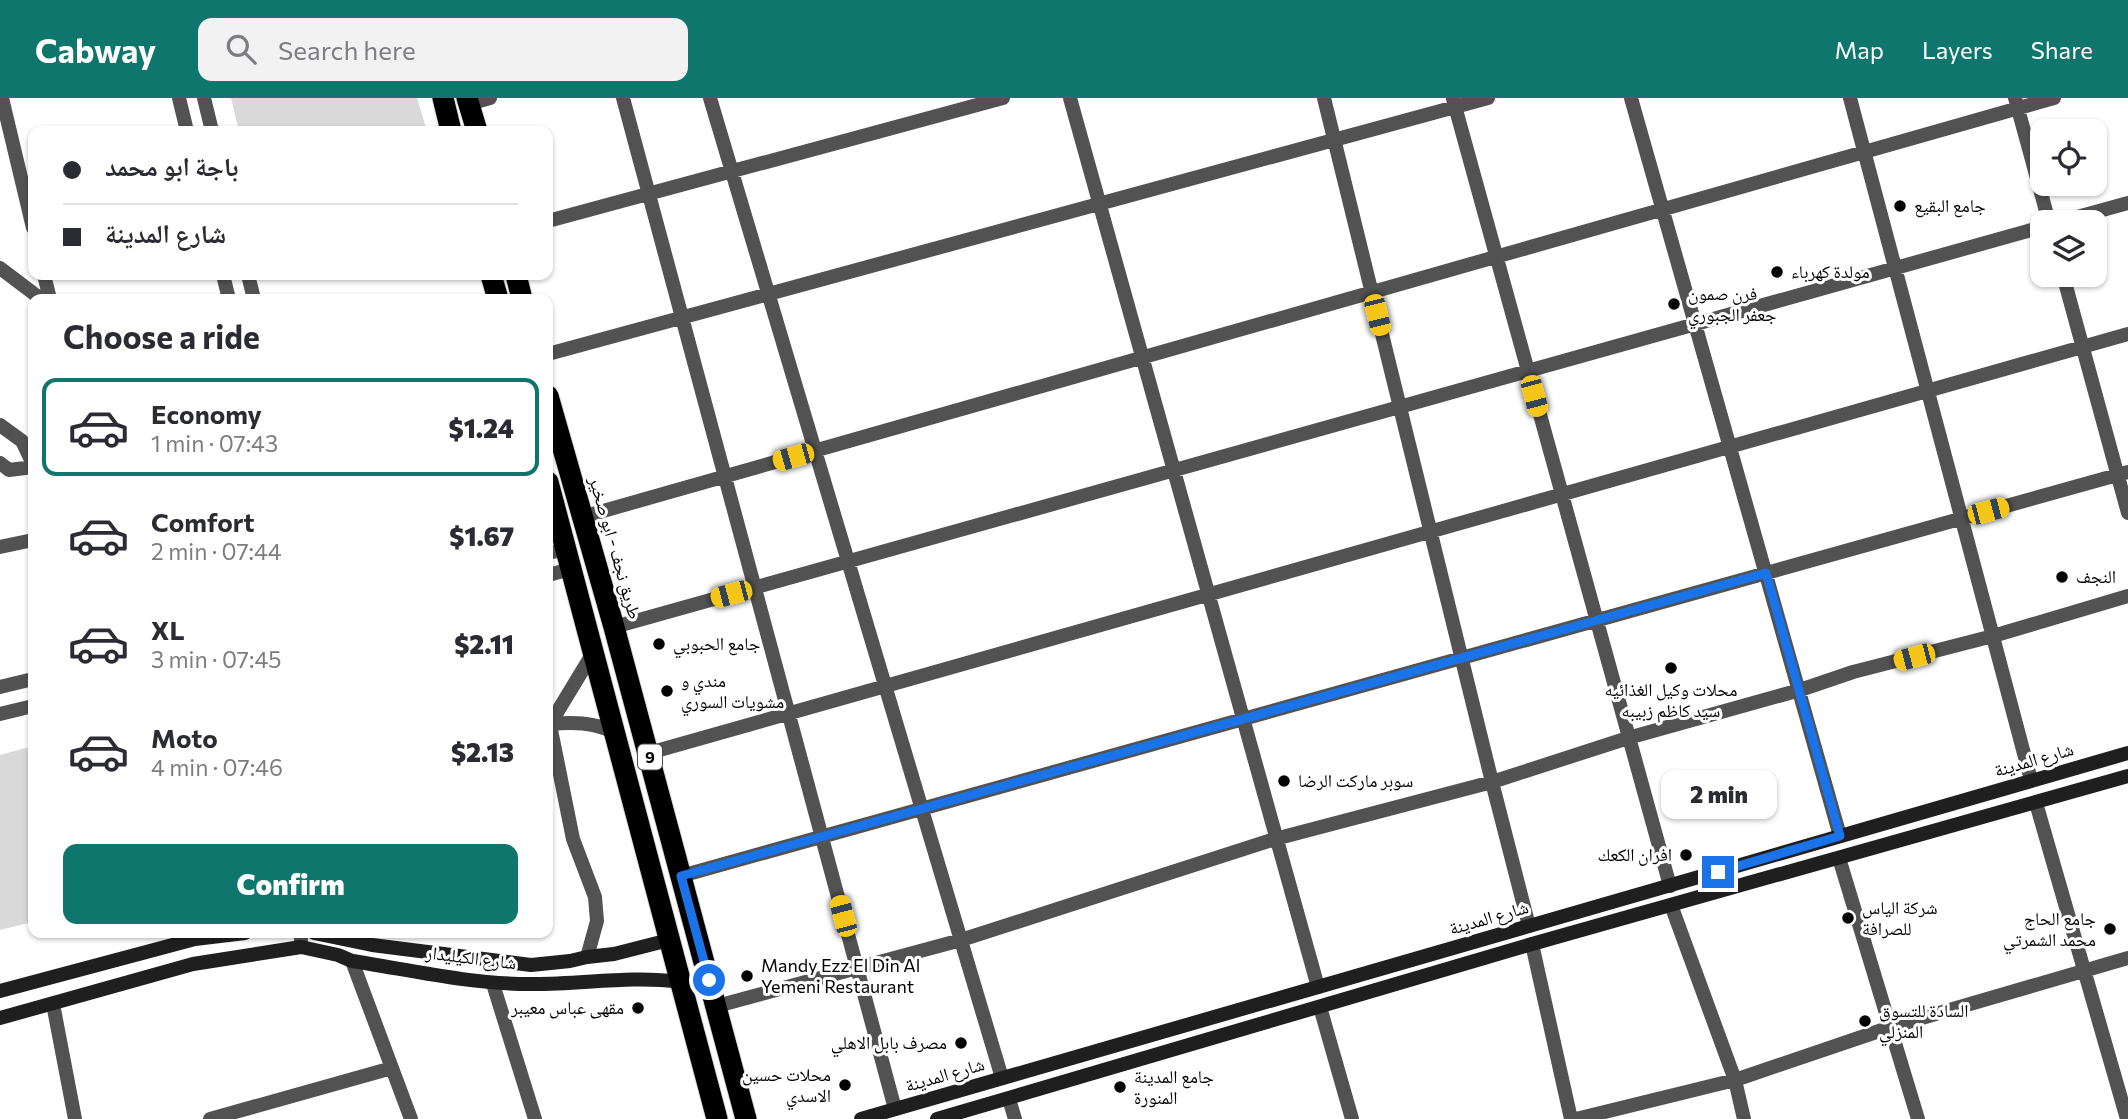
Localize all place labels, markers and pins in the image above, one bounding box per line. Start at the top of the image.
place label: جامع البقيع [1914,194,1986,218]
marker: جامع البقيع [1892,198,1908,214]
place label: مولدة كهرباء [1791,260,1870,283]
marker: مولدة كهرباء [1769,264,1785,280]
place label: فرن صمون جعفر الجبوري [1688,282,1776,330]
marker: فرن صمون جعفر الجبوري [1666,296,1682,312]
place label: النجف [2076,565,2116,587]
marker: النجف [2054,569,2070,585]
place label: جامع الحبوبي [673,632,760,659]
marker: جامع الحبوبي [651,636,667,652]
marker: محلات وكيل الغذائيه سيد كاظم زبيبه [1663,660,1679,676]
place label: مندي و مشويات السوري [681,669,784,717]
place label: محلات وكيل الغذائيه سيد كاظم زبيبه [1605,678,1737,723]
marker: مندي و مشويات السوري [659,683,675,699]
place label: سوبر ماركت الرضا [1298,769,1413,792]
marker: سوبر ماركت الرضا [1276,773,1292,789]
place label: افران الكعك [1598,843,1672,866]
marker: افران الكعك [1678,847,1694,863]
place label: شركة الياس للصرافة [1862,896,1938,939]
place label: جامع الحاج محمد الشمرتي [2003,907,2096,955]
marker: شركة الياس للصرافة [1840,910,1856,926]
marker: جامع الحاج محمد الشمرتي [2102,921,2118,937]
place label: Mandy Ezz El Din Al Yemeni Restaurant [761,954,920,997]
marker: Mandy Ezz El Din Al Yemeni Restaurant [739,968,755,984]
place label: مقهى عباس معيبر [510,996,624,1019]
place label: السادة للتسوق المنزلي [1879,999,1969,1047]
marker: مقهى عباس معيبر [630,1000,646,1016]
marker: السادة للتسوق المنزلي [1857,1013,1873,1029]
place label: مصرف بابل الاهلي [831,1031,947,1058]
marker: مصرف بابل الاهلي [953,1035,969,1051]
place label: محلات حسين الاسدي [742,1063,831,1111]
place label: جامع المدينة المنورة [1134,1065,1214,1108]
marker: محلات حسين الاسدي [837,1077,853,1093]
marker: جامع المدينة المنورة [1112,1079,1128,1095]

